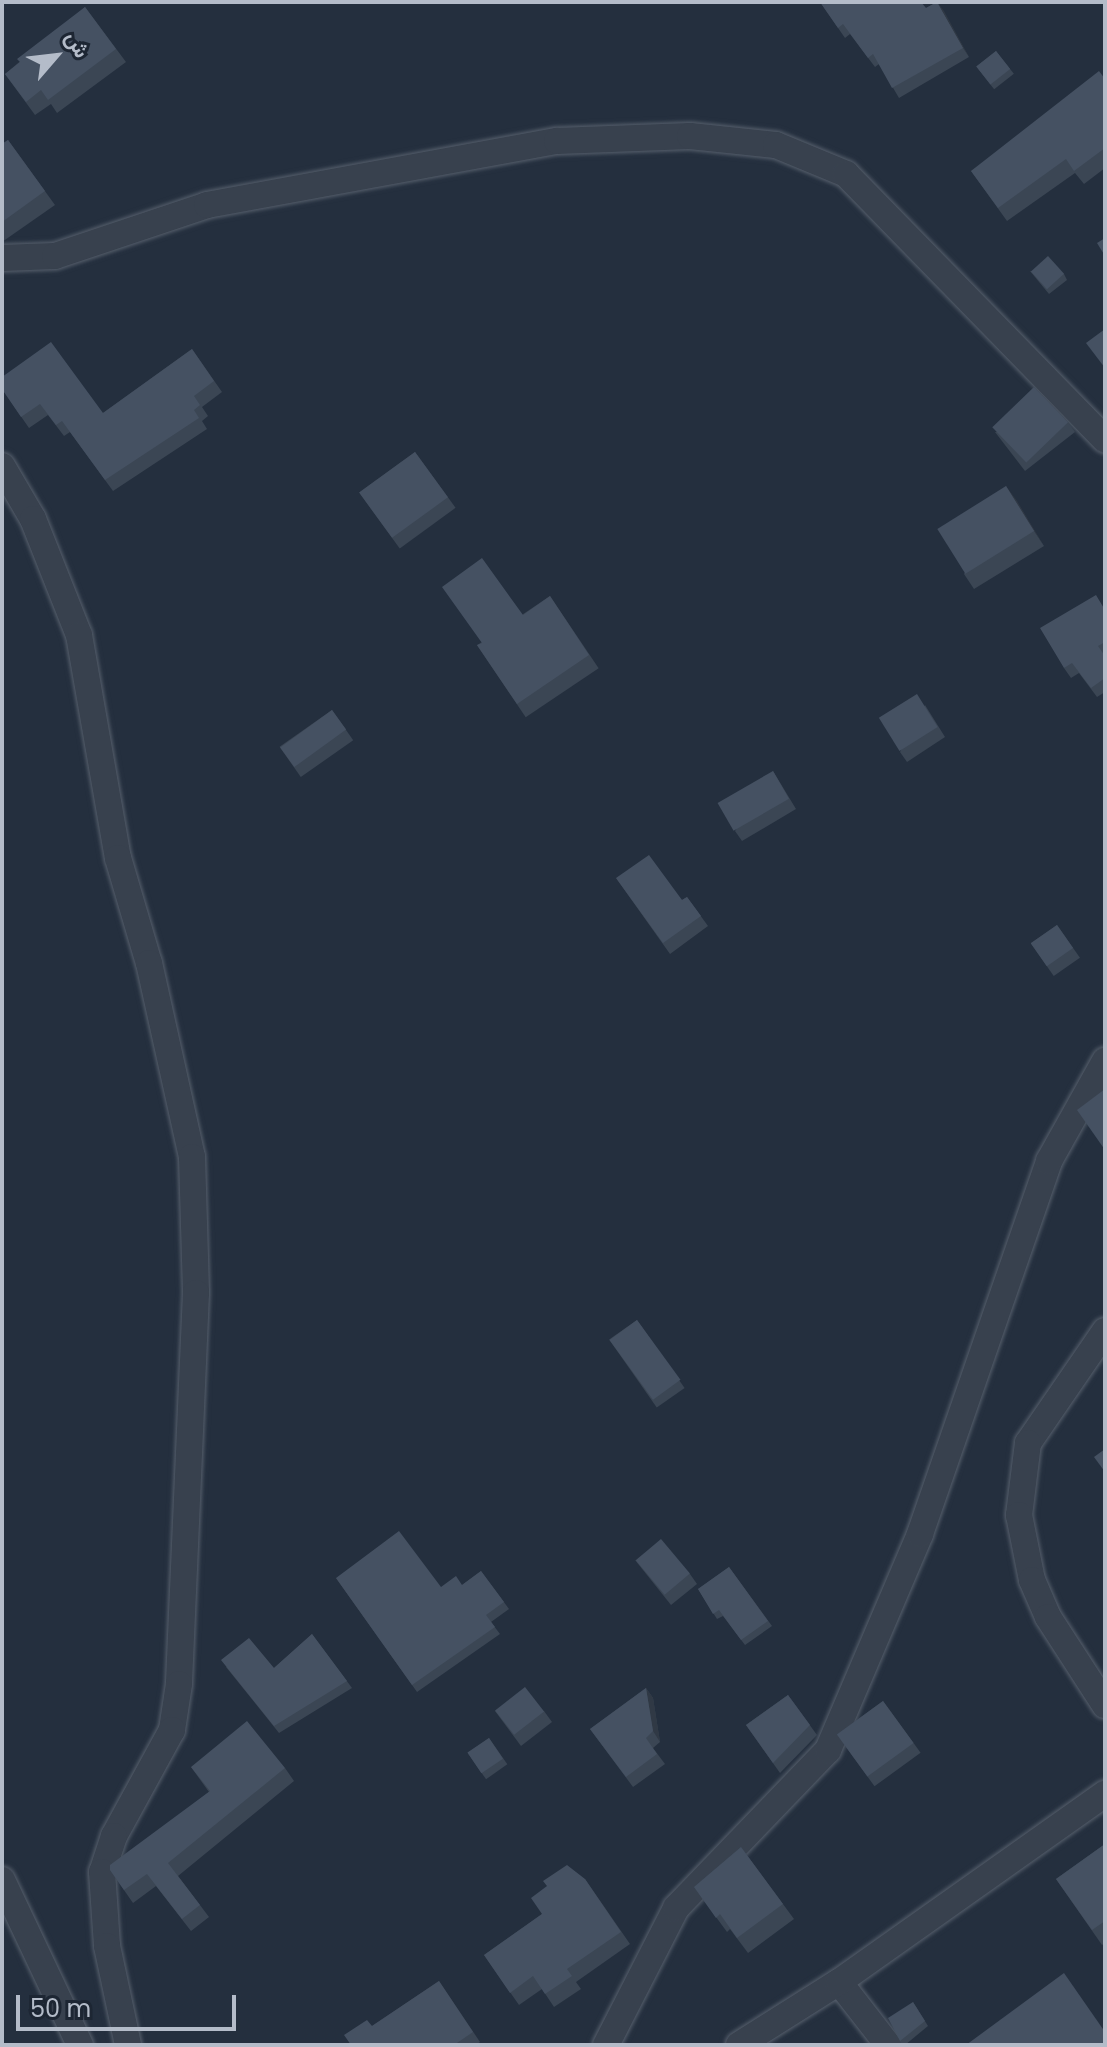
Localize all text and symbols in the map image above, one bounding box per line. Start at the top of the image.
north arrow [16,16,96,96]
text: ش [58,26,98,63]
scale bar [20,1979,240,2029]
text: 50 m [30,1992,91,2025]

